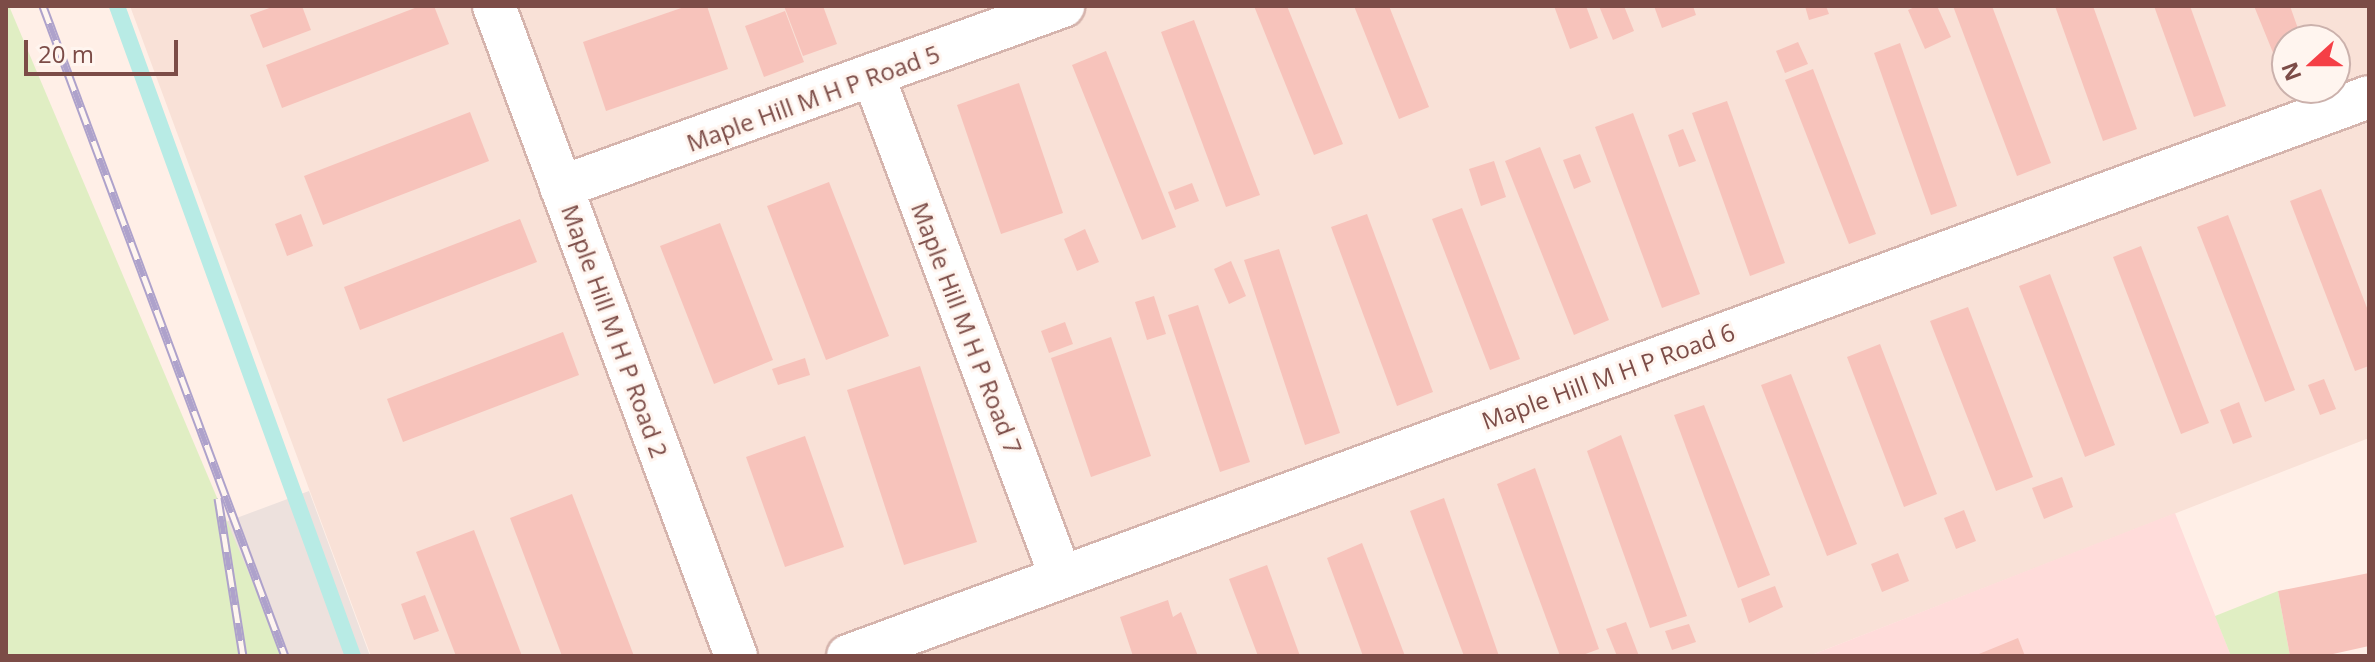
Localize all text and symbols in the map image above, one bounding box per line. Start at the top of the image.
scale bar [28,24,182,74]
north arrow [2271,24,2351,104]
text: 20 m [38,37,94,70]
street label: Maple Hill M H P Road 5 [683,39,943,157]
text: N [2273,58,2308,86]
street label: Maple Hill M H P Road 7 [906,198,1028,458]
street label: Maple Hill M H P Road 2 [556,201,674,461]
street label: Maple Hill M H P Road 6 [1478,317,1738,435]

